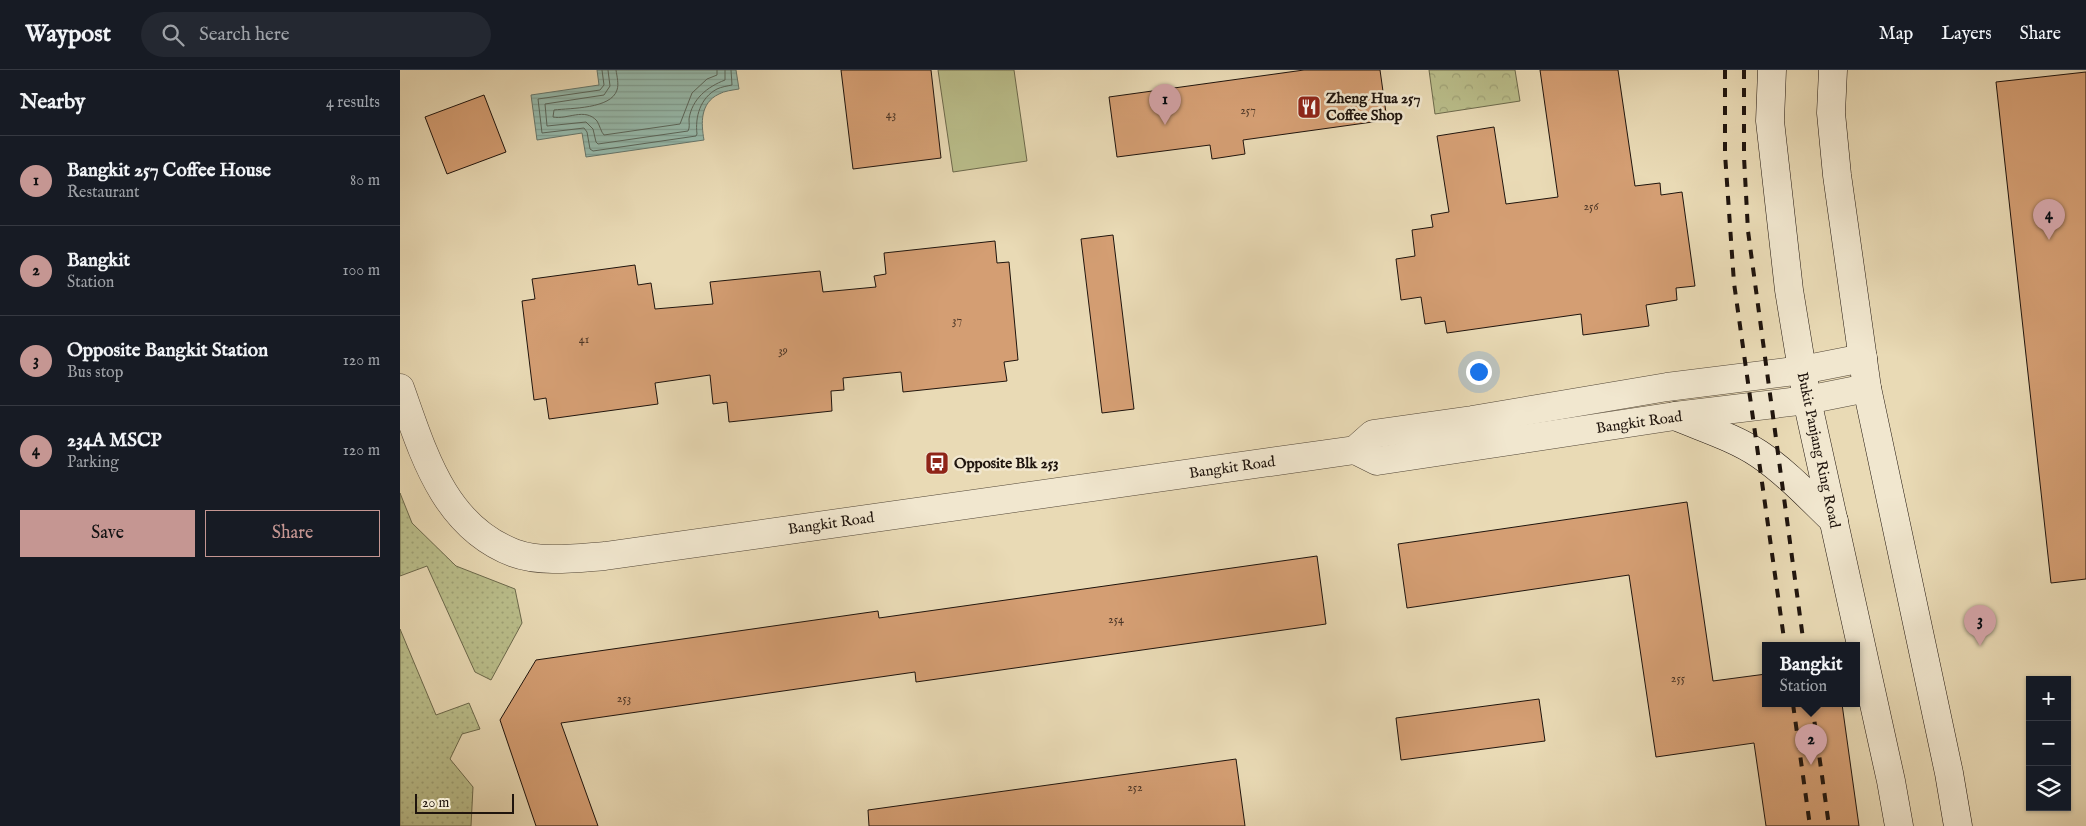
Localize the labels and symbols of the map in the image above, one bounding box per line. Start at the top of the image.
pin: 1 [1149,84,1181,125]
place label: Zheng Hua 257 Coffee Shop [1326,89,1420,125]
restaurant icon: Zheng Hua 257 Coffee Shop [1296,94,1322,120]
house number: 257 [1240,103,1256,118]
house number: 43 [886,107,896,122]
house number: 256 [1584,199,1599,214]
pin: 4 [2033,199,2065,240]
house number: 37 [952,313,962,328]
house number: 41 [579,332,589,347]
house number: 39 [778,343,788,358]
your location [1466,359,1492,385]
street label: Bukit Panjang Ring Road [1793,370,1845,531]
street label: Bangkit Road [1595,407,1684,438]
bus stop icon: Opposite Blk 253 [924,450,950,476]
street label: Bangkit Road [1188,452,1277,483]
place label: Opposite Blk 253 [954,454,1059,473]
street label: Bangkit Road [787,508,876,539]
pin: 3 [1964,605,1996,646]
house number: 254 [1108,612,1124,627]
house number: 255 [1671,671,1686,686]
house number: 253 [617,691,631,706]
pin: 2 [1795,724,1827,765]
house number: 252 [1127,780,1143,795]
scale bar [415,791,514,814]

